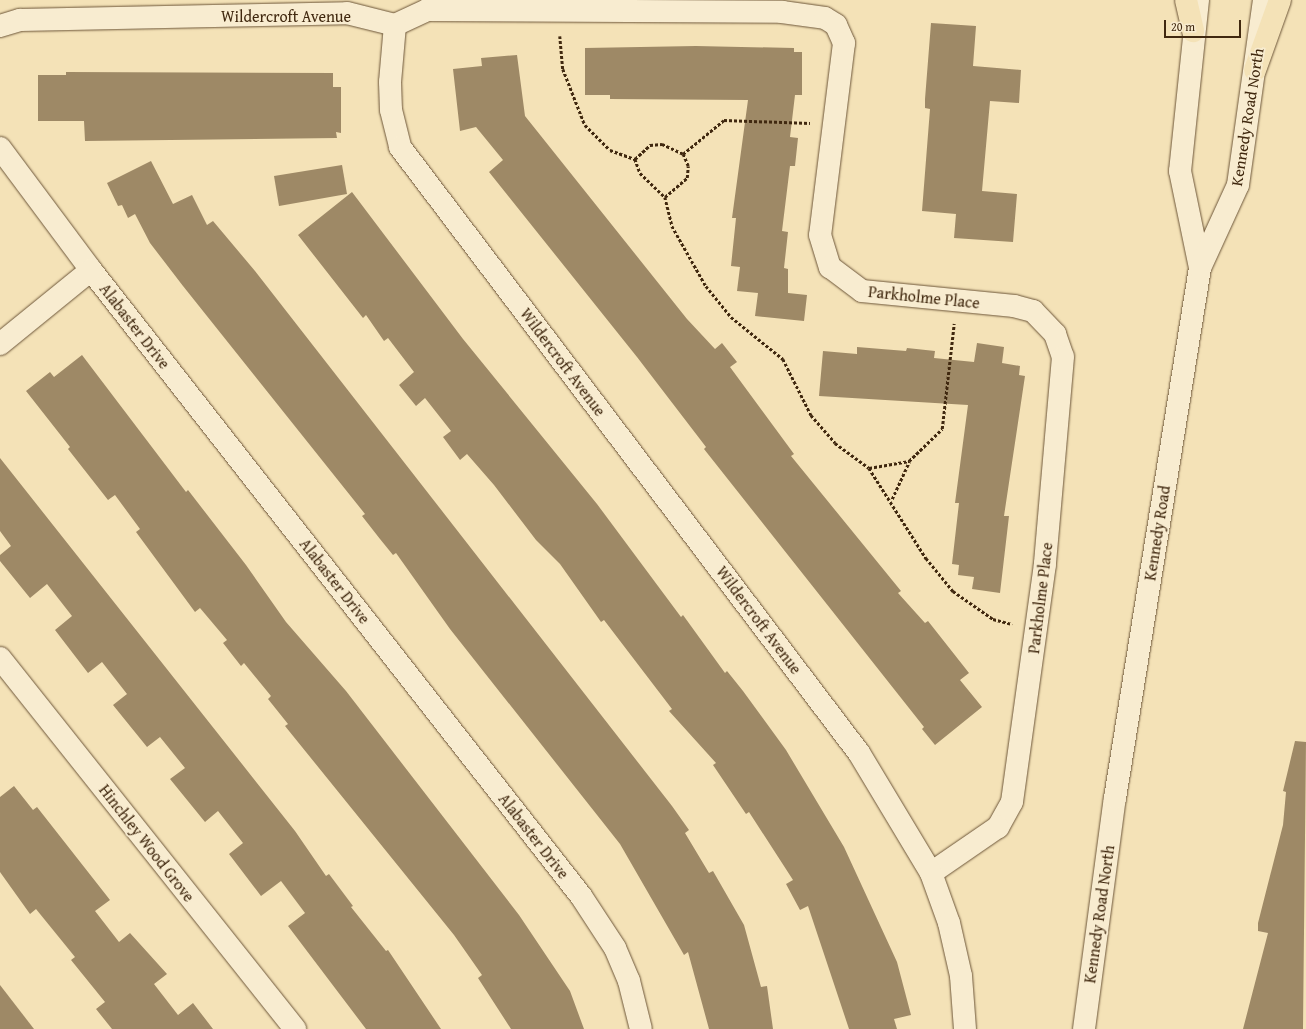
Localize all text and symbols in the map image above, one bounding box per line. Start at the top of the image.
street label: Wildercroft Avenue [221,6,351,26]
scale bar [1166,12,1243,38]
text: 20 m [1171,18,1195,35]
street label: Kennedy Road North [1227,47,1267,187]
street label: Alabaster Drive [96,279,174,373]
street label: Parkholme Place [867,282,981,312]
street label: Wildercroft Avenue [516,304,610,420]
street label: Kennedy Road [1140,484,1174,582]
street label: Alabaster Drive [296,534,374,628]
street label: Parkholme Place [1024,541,1056,655]
street label: Wildercroft Avenue [712,562,806,678]
street label: Hinchley Wood Grove [95,781,199,905]
street label: Alabaster Drive [495,789,573,883]
street label: Kennedy Road North [1080,844,1118,984]

